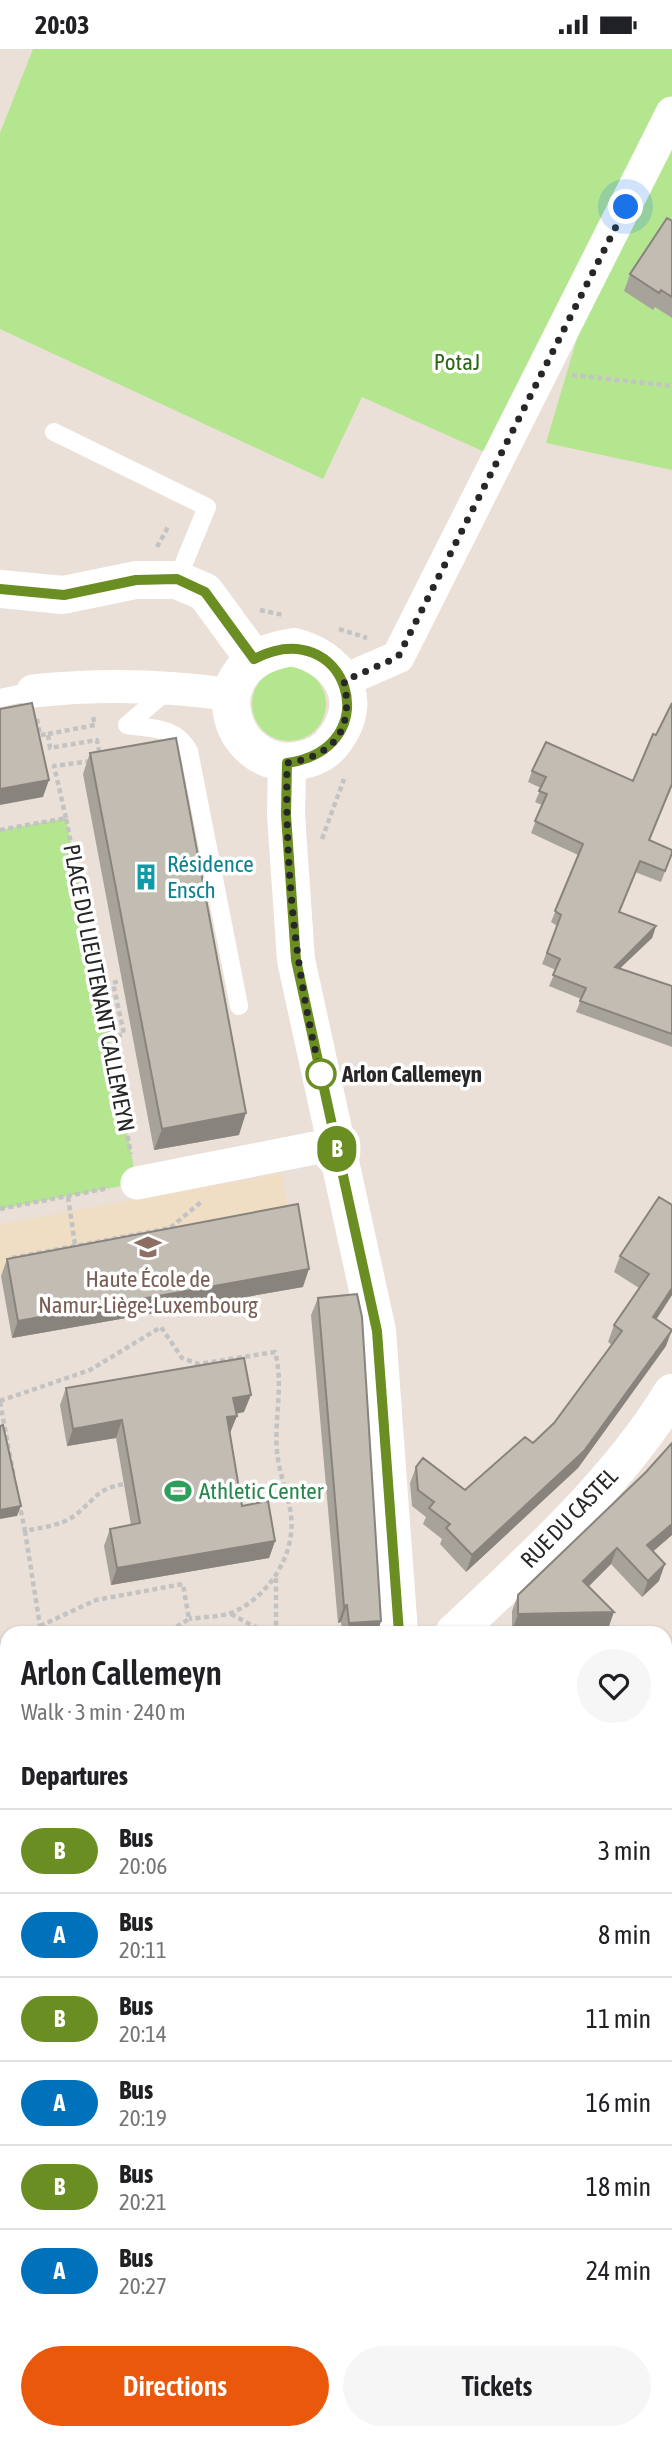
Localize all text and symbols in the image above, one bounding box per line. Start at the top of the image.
text: 20:03 [35,10,90,40]
your location [608,189,643,224]
park label: PotaJ [434,349,480,375]
street label: PLACE DU LIEUTENANT CALLEMEYN [58,842,140,1134]
place label: Résidence Ensch [167,851,254,903]
building icon: Résidence Ensch [131,862,161,892]
marker: Arlon Callemeyn [306,1059,336,1089]
place label: Arlon Callemeyn [341,1061,482,1087]
line badge: B [314,1126,360,1172]
text: B [331,1135,343,1162]
school or university icon: Haute École de Namur-Liège-Luxembourg [133,1232,163,1262]
place label: Haute École de Namur-Liège-Luxembourg [38,1266,258,1318]
street label: RUE DU CASTEL [515,1463,623,1573]
sports icon: Athletic Center [163,1476,193,1506]
place label: Athletic Center [199,1478,325,1504]
button: heart [577,1649,651,1723]
text: Arlon Callemeyn [21,1654,222,1692]
text: Walk · 3 min · 240 m [21,1699,185,1725]
text: Departures [21,1761,128,1791]
text: Bus [119,1823,153,1853]
text: 3 min [598,1836,651,1866]
text: B [54,1837,65,1864]
text: 20:06 [119,1853,167,1879]
text: Bus [119,1907,153,1937]
text: 8 min [598,1920,651,1950]
text: A [54,1921,65,1948]
text: 20:11 [119,1937,167,1963]
text: Bus [119,1991,153,2021]
text: 11 min [586,2004,651,2034]
text: B [54,2005,65,2032]
text: 20:14 [119,2021,167,2047]
text: Bus [119,2075,153,2105]
text: 16 min [586,2088,651,2118]
text: A [54,2089,65,2116]
text: 20:19 [119,2105,167,2131]
text: Bus [119,2159,153,2189]
text: 18 min [586,2172,651,2202]
text: B [54,2173,65,2200]
text: 20:21 [119,2189,167,2215]
text: Bus [119,2243,153,2273]
text: 24 min [586,2256,651,2286]
text: A [54,2257,65,2284]
text: 20:27 [119,2273,167,2299]
button: Directions [21,2346,329,2426]
button: Tickets [343,2346,651,2426]

